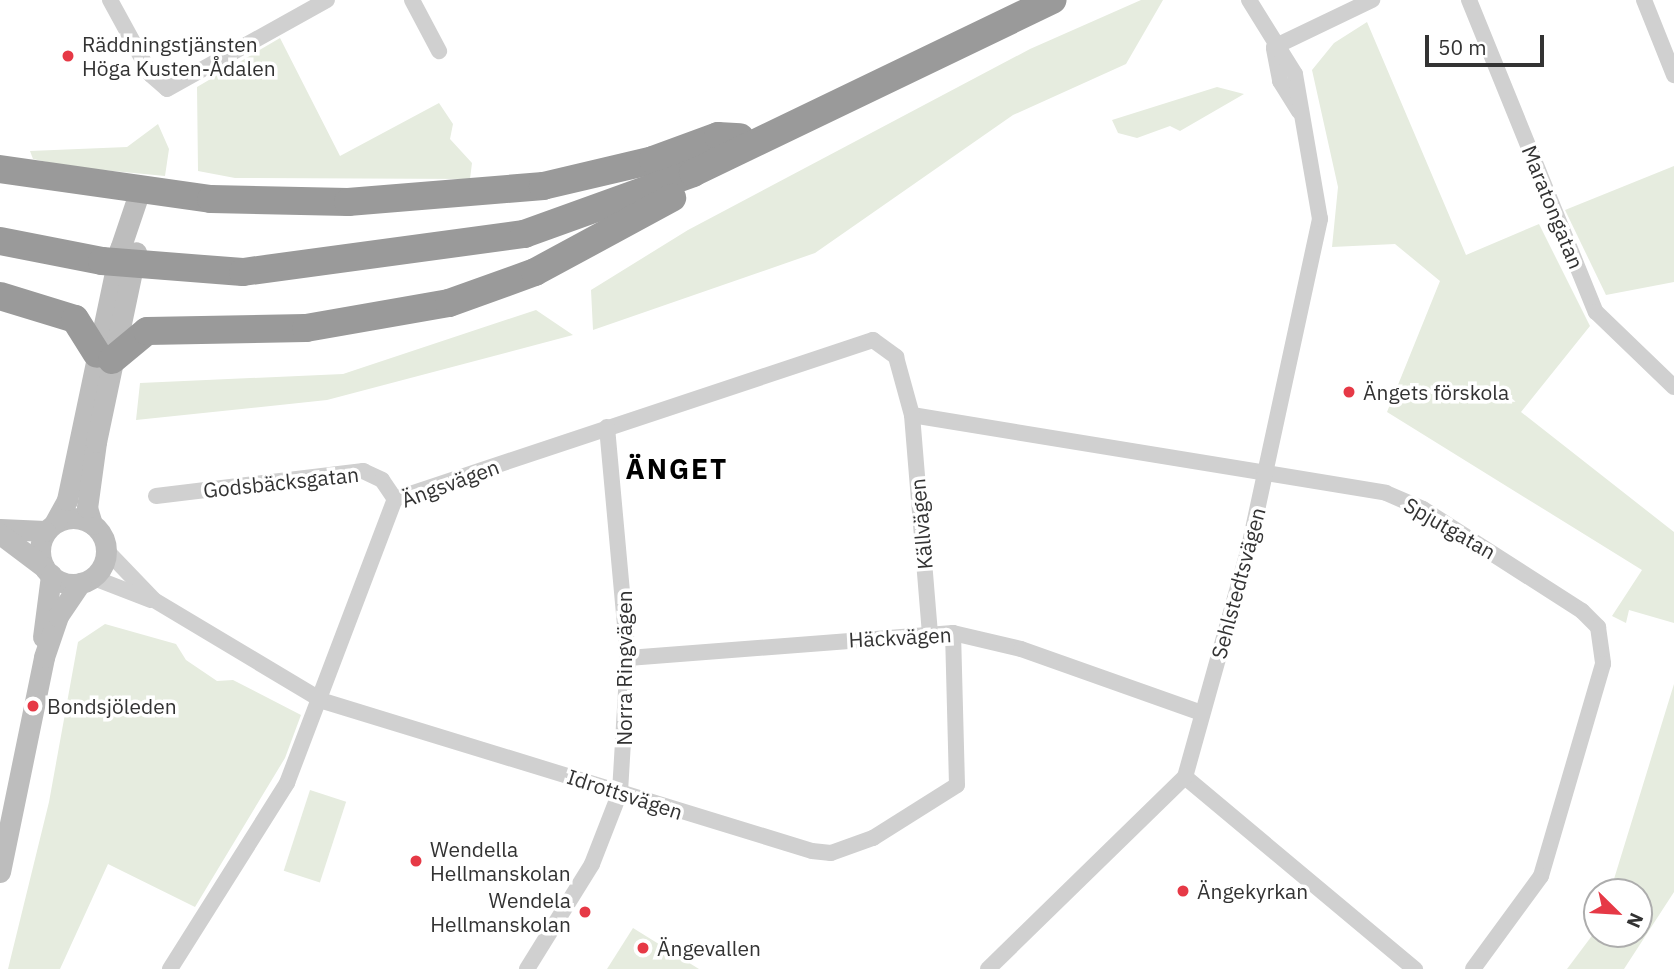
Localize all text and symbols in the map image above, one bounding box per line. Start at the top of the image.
scale bar [1429,21,1548,65]
place label: Räddningstjänsten Höga Kusten-Ådalen [82,31,276,81]
text: 50 m [1438,33,1487,61]
marker: Räddningstjänsten Höga Kusten-Ådalen [60,48,76,64]
street label: Maratongatan [1517,142,1589,272]
place label: Ängets förskola [1363,379,1509,405]
marker: Ängets förskola [1341,384,1357,400]
district label: ÄNGET [626,452,728,486]
street label: Ängsvägen [398,454,502,512]
street label: Godsbäcksgatan [202,461,360,503]
street label: Källvägen [904,478,938,570]
street label: Spjutgatan [1400,492,1500,564]
street label: Sehlstedtsvägen [1206,505,1270,661]
street label: Norra Ringvägen [611,590,637,746]
street label: Häckvägen [848,622,952,652]
place label: Bondsjöleden [47,693,177,719]
marker: Bondsjöleden [25,698,41,714]
street label: Idrottsvägen [564,763,686,825]
place label: Wendella Hellmanskolan [430,836,571,886]
marker: Wendella Hellmanskolan [408,853,424,869]
place label: Ängekyrkan [1197,878,1308,904]
north arrow [1583,878,1653,948]
marker: Ängekyrkan [1175,883,1191,899]
place label: Wendela Hellmanskolan [430,887,571,937]
marker: Wendela Hellmanskolan [577,904,593,920]
text: N [1622,910,1649,932]
place label: Ängevallen [657,935,761,961]
marker: Ängevallen [635,940,651,956]

